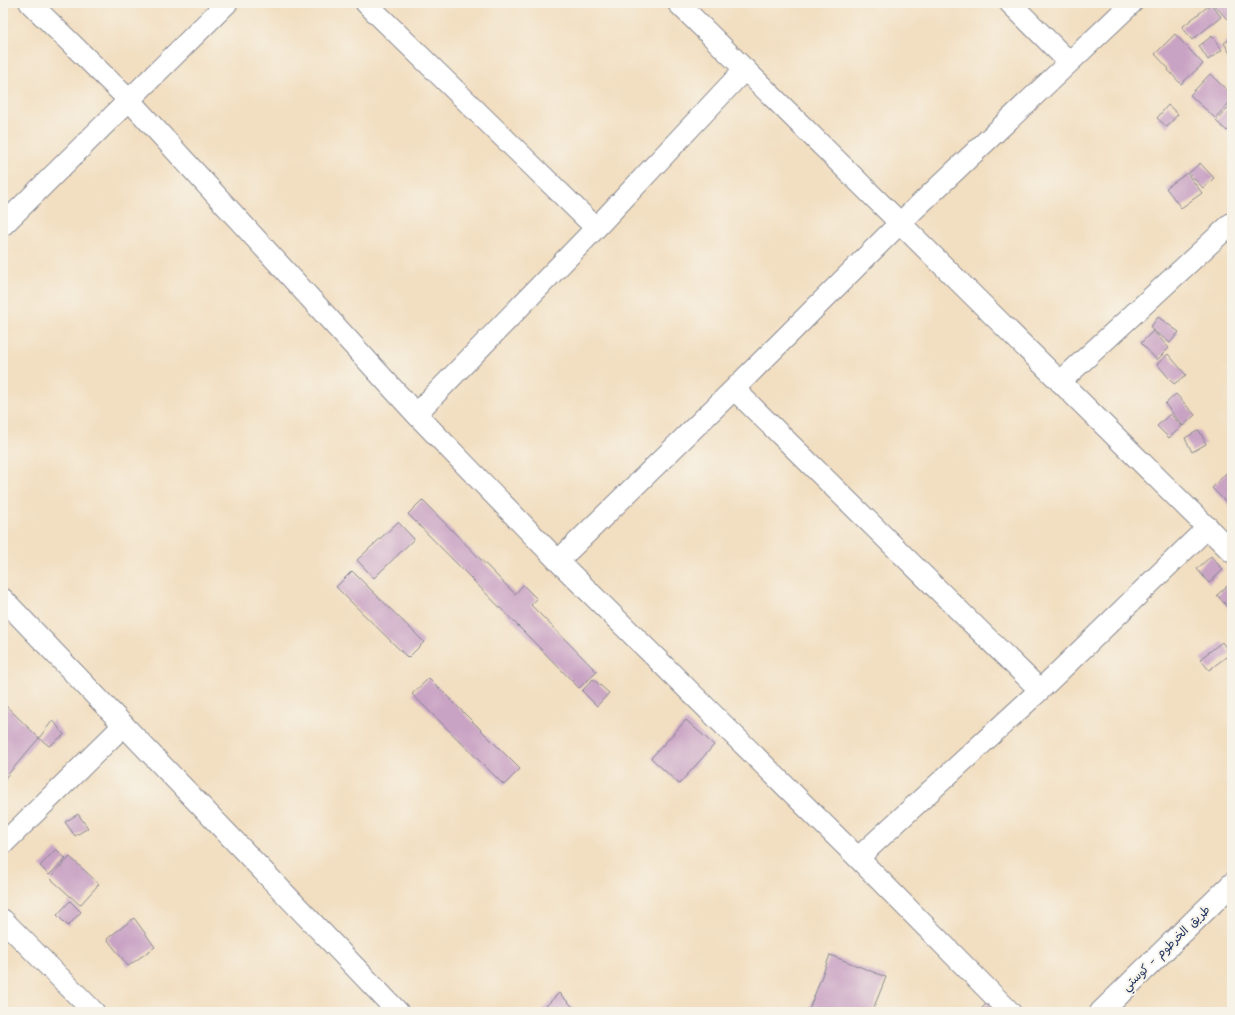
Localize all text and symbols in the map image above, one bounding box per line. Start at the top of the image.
street label: طريق الخرطوم - كوستي [1118,901,1216,996]

